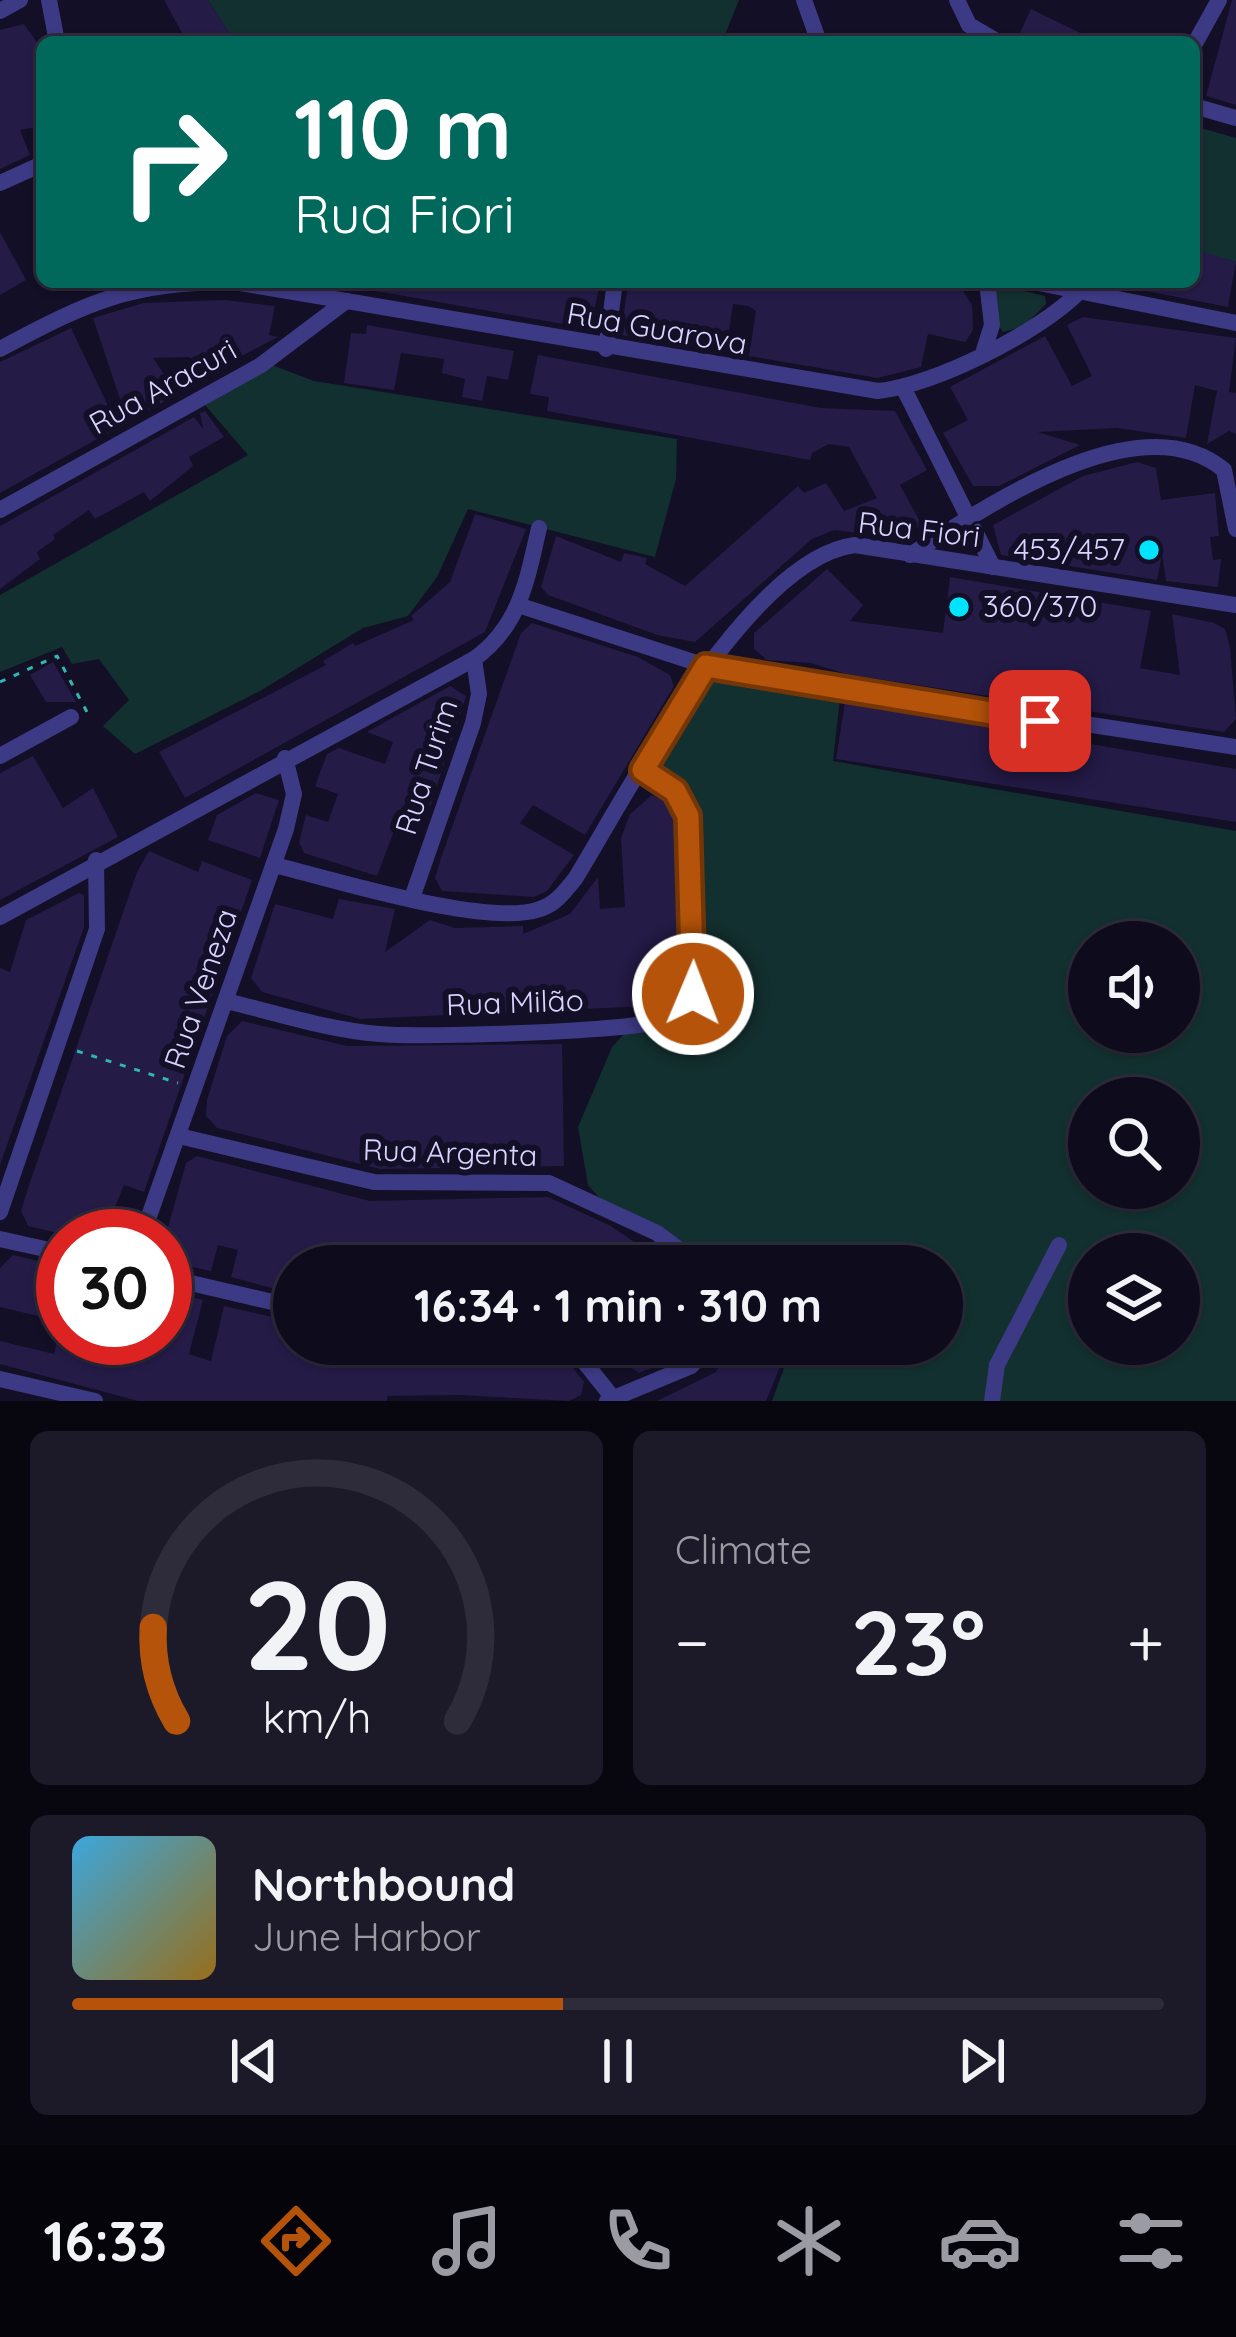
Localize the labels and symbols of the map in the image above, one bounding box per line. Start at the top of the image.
street label: Rua Guarova [564,293,750,363]
street label: Rua Aracuri [82,330,243,442]
street label: Rua Fiori [856,503,982,555]
place label: 453/457 [1013,530,1125,568]
marker: 453/457 [1136,537,1162,563]
place label: 360/370 [983,587,1097,625]
marker: 360/370 [946,594,972,620]
pin [989,670,1091,772]
street label: Rua Turim [386,694,466,839]
street label: Rua Veneza [155,904,245,1073]
position arrow [630,931,756,1057]
street label: Rua Milão [446,981,584,1023]
street label: Rua Argenta [362,1130,538,1174]
speed limit sign: 30 [36,1209,192,1365]

